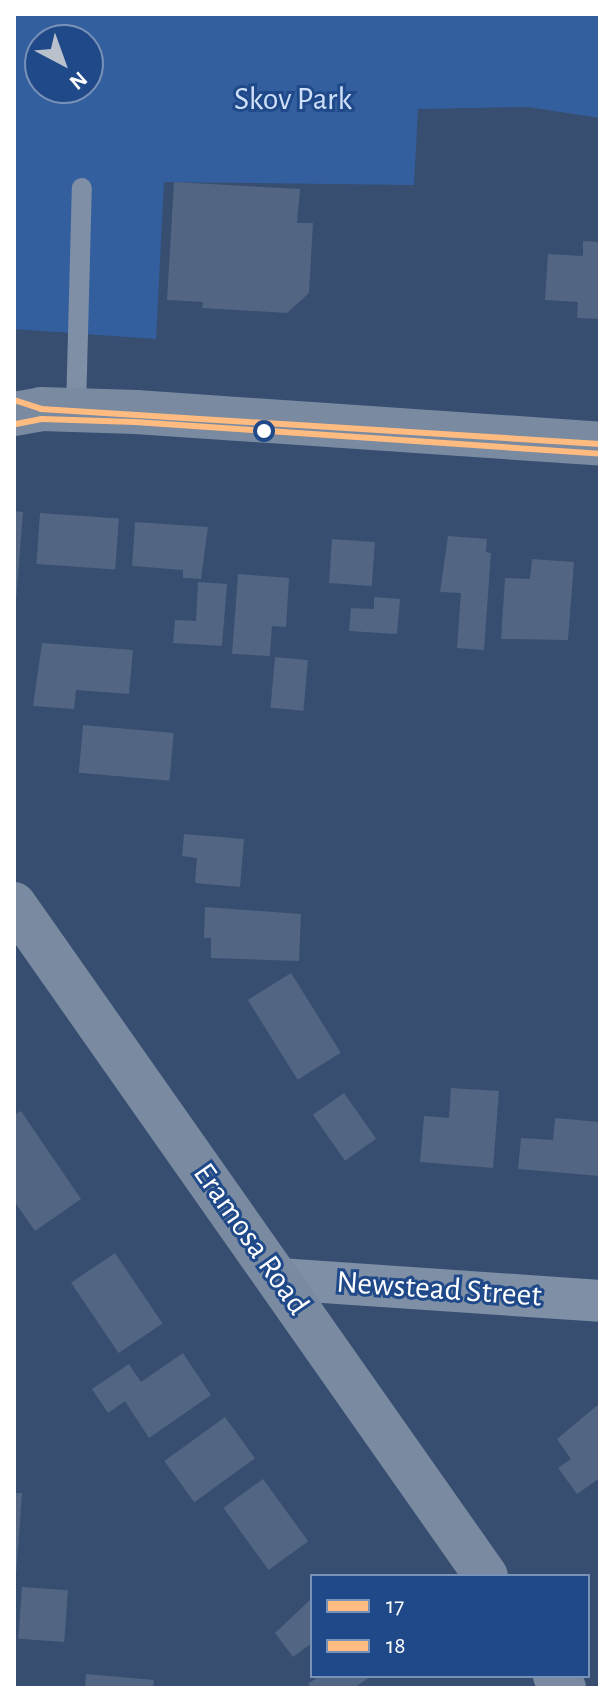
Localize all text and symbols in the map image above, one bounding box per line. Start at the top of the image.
north arrow [24,24,104,104]
text: N [65,67,91,94]
park label: Skov Park [234,80,352,118]
unlabelled marker [256,423,272,439]
street label: Eramosa Road [185,1156,317,1322]
street label: Newstead Street [335,1263,543,1315]
legend [310,1574,590,1678]
text: 17 [386,1594,404,1618]
text: 18 [386,1634,406,1658]

